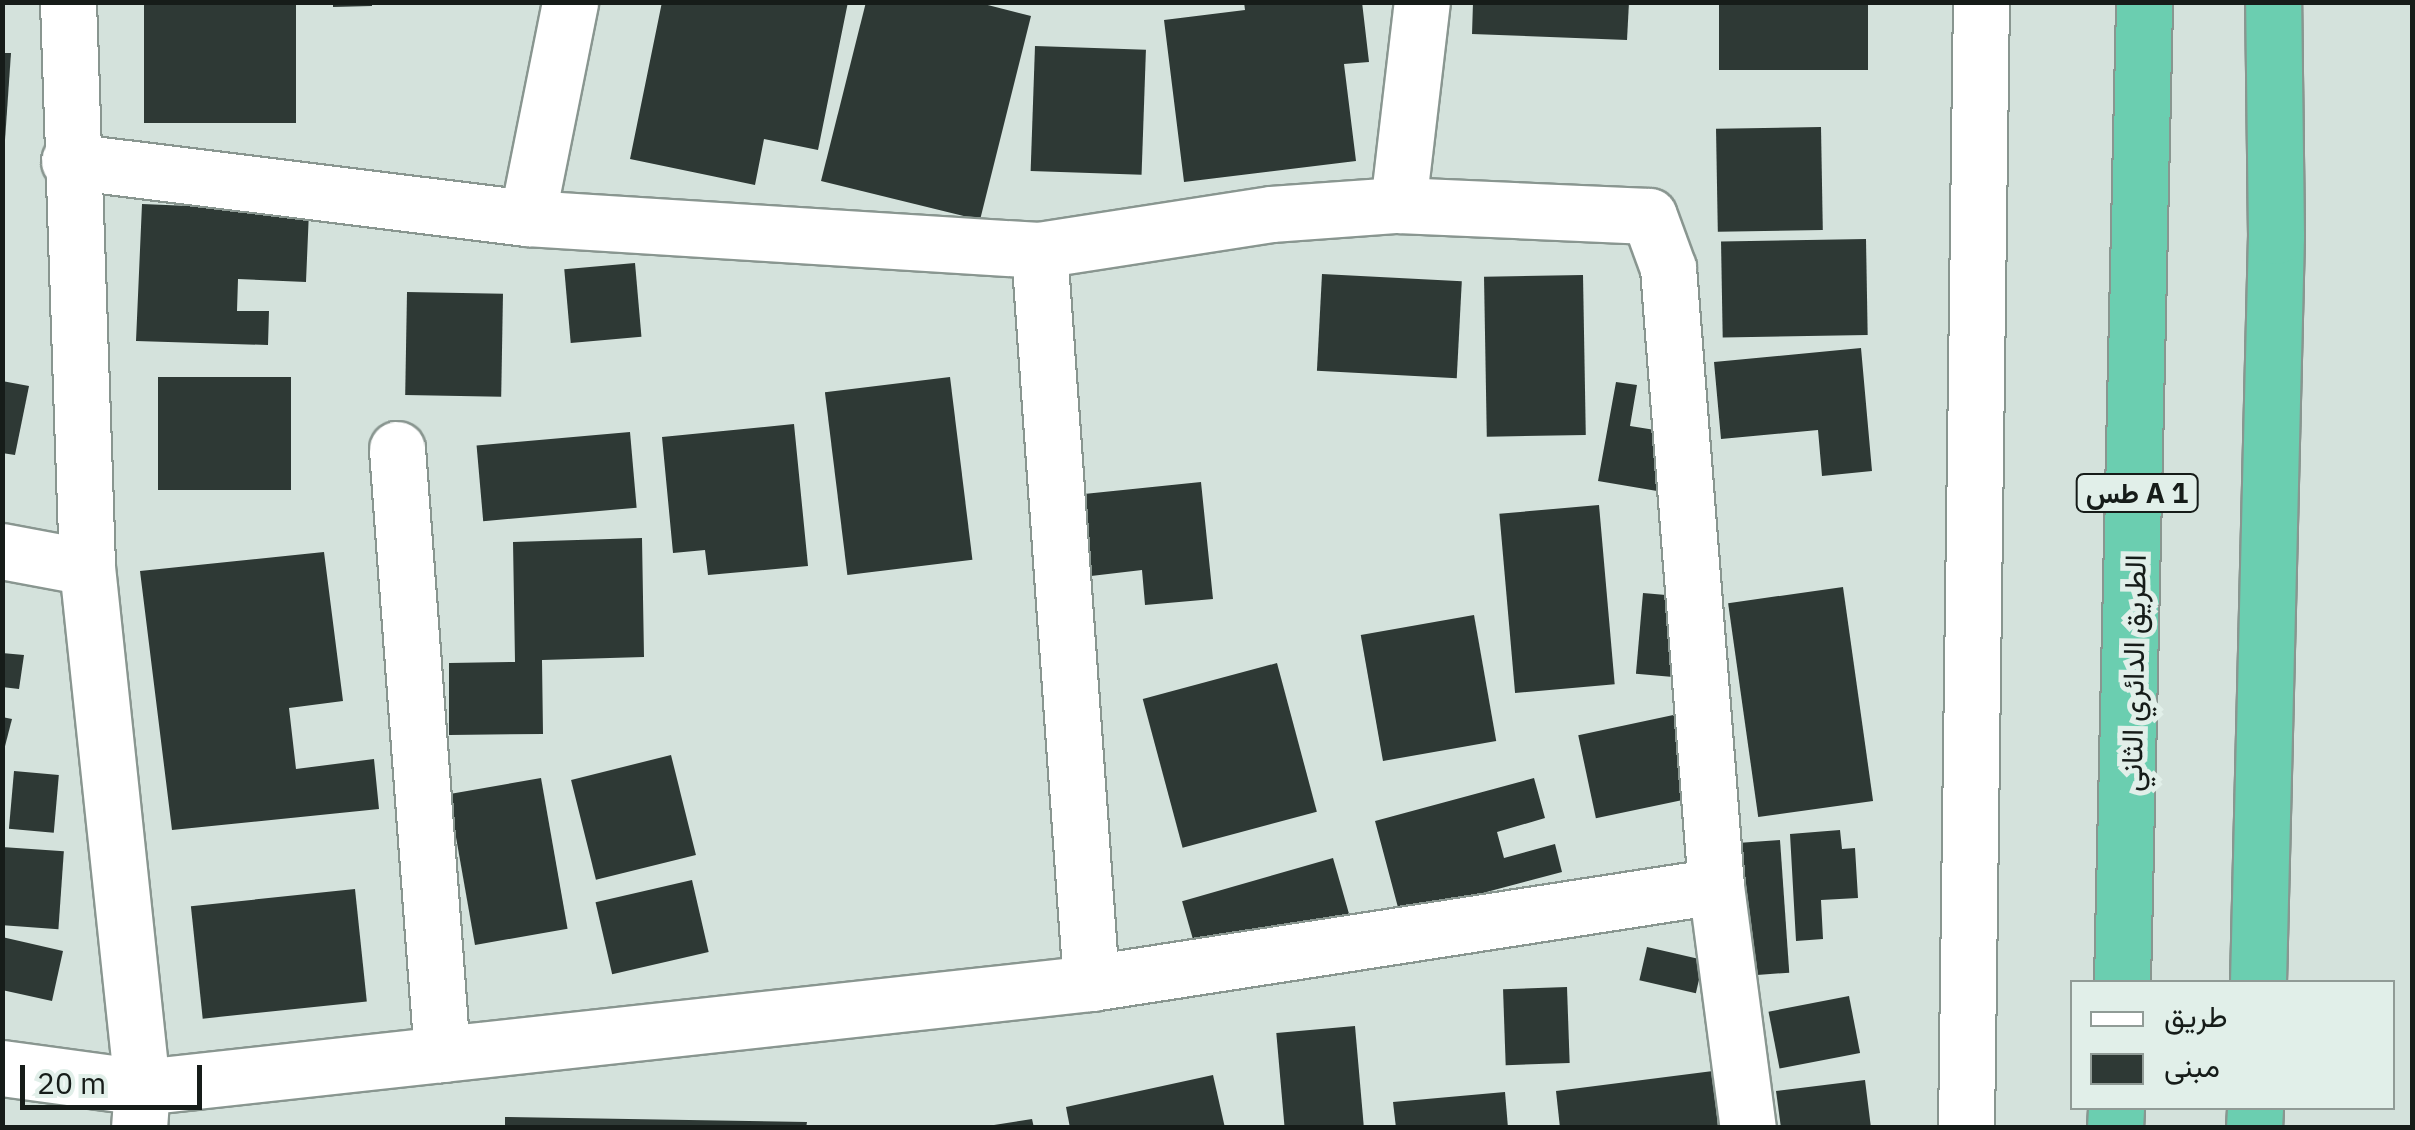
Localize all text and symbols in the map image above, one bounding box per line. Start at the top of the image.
road number: طس A 1 [2074,470,2200,516]
street label: الطريق الدائري الثاني [2113,554,2153,792]
legend [2070,980,2395,1110]
text: طريق [2164,996,2228,1035]
scale bar [25,1045,208,1107]
text: مبنى [2164,1046,2220,1085]
text: 20 m [37,1063,106,1102]

